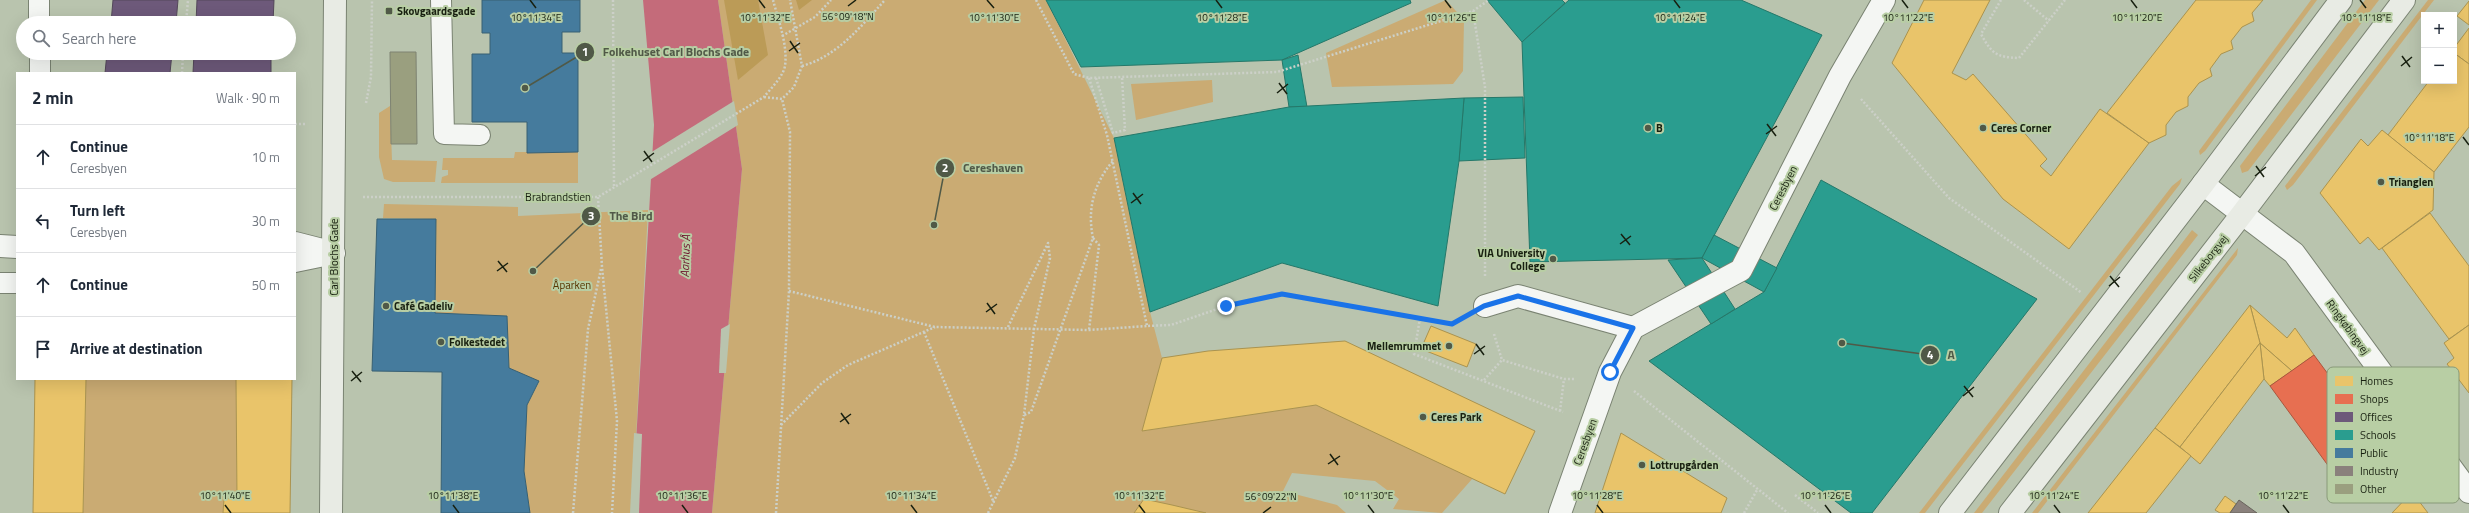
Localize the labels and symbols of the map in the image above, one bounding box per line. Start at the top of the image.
place label: Skovgaardsgade [397,3,476,19]
marker: Skovgaardsgade [384,6,394,16]
text: 56°09'18"N [822,9,874,24]
text: 10°11'34"E [511,10,562,25]
text: 10°11'32"E [740,10,791,25]
text: 10°11'30"E [969,10,1020,25]
text: 10°11'28"E [1197,10,1248,25]
text: 10°11'26"E [1426,10,1477,25]
text: 10°11'24"E [1655,10,1706,25]
text: 10°11'22"E [1883,10,1934,25]
text: 10°11'20"E [2112,10,2163,25]
text: 10°11'18"E [2341,10,2392,25]
callout: Folkehuset Carl Blochs Gade [575,40,758,64]
text: 1 [582,42,588,61]
text: Folkehuset Carl Blochs Gade [603,42,749,61]
place label: B [1656,120,1663,136]
place label: Ceres Corner [1991,120,2051,136]
marker: B [1643,123,1653,133]
marker: Ceres Corner [1978,123,1988,133]
text: 10°11'18"E [2404,130,2455,145]
callout: Cereshaven [935,156,1031,180]
text: 2 [942,158,948,177]
text: Cereshaven [963,158,1023,177]
street label: Ceresbyen [1765,163,1801,213]
place label: Trianglen [2389,174,2433,190]
marker: Trianglen [2376,177,2386,187]
street label: Brabrandstien [525,189,591,205]
callout: The Bird [581,204,660,228]
text: 3 [588,206,594,225]
text: The Bird [609,206,653,225]
street label: Carl Blochs Gade [326,218,342,296]
street label: Silkeborgvej [2185,231,2231,285]
water label: Aarhus Å [675,234,695,278]
place label: VIA University College [1477,245,1545,274]
marker: VIA University College [1548,254,1558,264]
park label: Åparken [553,277,591,293]
street label: Ringkøbingvej [2323,296,2373,358]
route end [1217,297,1235,315]
place label: Café Gadeliv [394,298,453,314]
marker: Café Gadeliv [381,301,391,311]
place label: Folkestedet [449,334,505,350]
marker: Folkestedet [436,337,446,347]
place label: Mellemrummet [1367,338,1441,354]
marker: Mellemrummet [1444,341,1454,351]
callout: A [1920,343,1963,367]
text: 4 [1927,345,1934,364]
text: A [1947,345,1955,364]
route start [1601,363,1619,381]
legend [2327,367,2459,503]
text: Homes [2360,373,2393,389]
text: Shops [2360,391,2389,407]
place label: Ceres Park [1431,409,1482,425]
text: Offices [2360,409,2392,425]
marker: Ceres Park [1418,412,1428,422]
street label: Ceresbyen [1569,417,1601,467]
text: Schools [2360,427,2396,443]
text: Public [2360,445,2388,461]
place label: Lottrupgården [1650,457,1719,473]
marker: Lottrupgården [1637,460,1647,470]
text: Industry [2360,463,2399,479]
text: Other [2360,481,2387,497]
text: 10°11'40"E [200,488,251,503]
text: 10°11'38"E [428,488,479,503]
text: 10°11'36"E [657,488,708,503]
text: 10°11'34"E [886,488,937,503]
text: 10°11'32"E [1114,488,1165,503]
text: 10°11'30"E [1343,488,1394,503]
text: 10°11'28"E [1572,488,1623,503]
text: 10°11'26"E [1800,488,1851,503]
text: 10°11'24"E [2029,488,2080,503]
text: 10°11'22"E [2258,488,2309,503]
text: 56°09'22"N [1245,489,1297,504]

